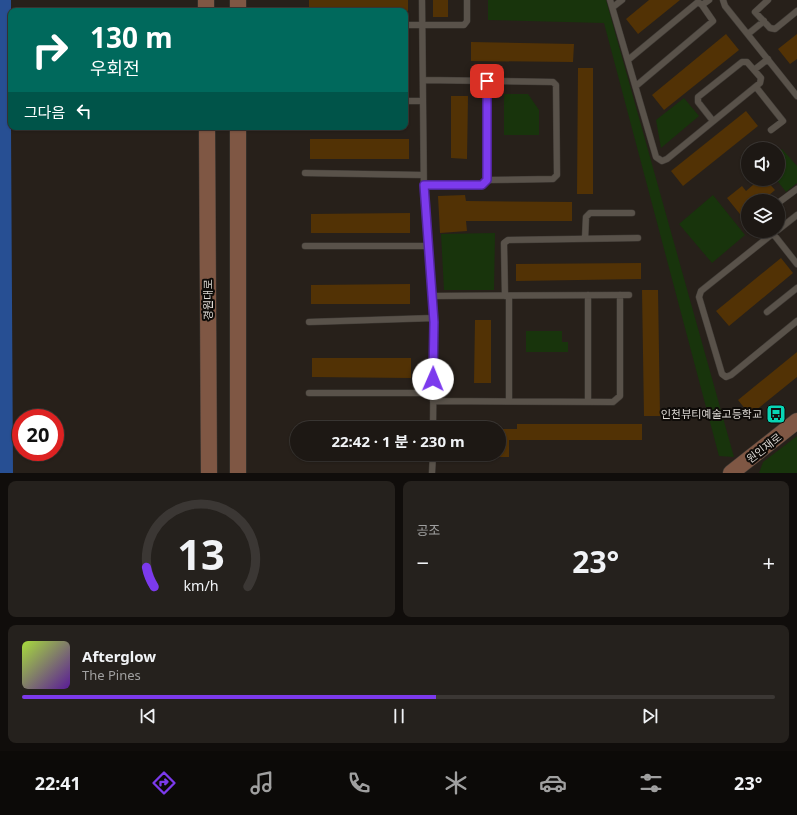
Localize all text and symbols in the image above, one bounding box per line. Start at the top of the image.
text: 130 m [90,18,173,56]
icon: right [24,24,76,76]
text: 우회전 [90,56,140,80]
pin [470,64,504,98]
icon: arrive [476,70,498,92]
icon: left [73,100,95,122]
text: 그다음 [24,102,65,122]
map controls [741,142,785,238]
button: sound [741,142,785,186]
button: layers [741,194,785,238]
street label: 경원대로 [200,280,215,320]
position arrow [412,358,454,400]
bus stop icon: 인천뷰티예술고등학교 [765,403,787,425]
place label: 인천뷰티예술고등학교 [661,406,762,421]
speed limit sign: 20 [12,409,64,461]
street label: 원인재로 [743,429,784,466]
text: 22:42 · 1 분 · 230 m [331,431,465,451]
text: 공조 [417,521,440,539]
text: 13 [177,526,225,582]
text: 23° [572,541,619,582]
text: − [417,547,429,577]
text: + [762,547,775,577]
text: km/h [184,576,219,595]
text: Afterglow [82,646,156,666]
text: The Pines [82,666,141,684]
icon: previous [137,705,159,727]
icon: pause [388,705,410,727]
icon: next [639,705,661,727]
icon: directions [150,769,178,797]
icon: music [248,769,276,797]
icon: phone [345,769,373,797]
icon: climate [442,769,470,797]
icon: car [539,769,567,797]
icon: filters [637,769,665,797]
text: 22:41 [35,771,81,795]
text: 23° [734,771,762,795]

